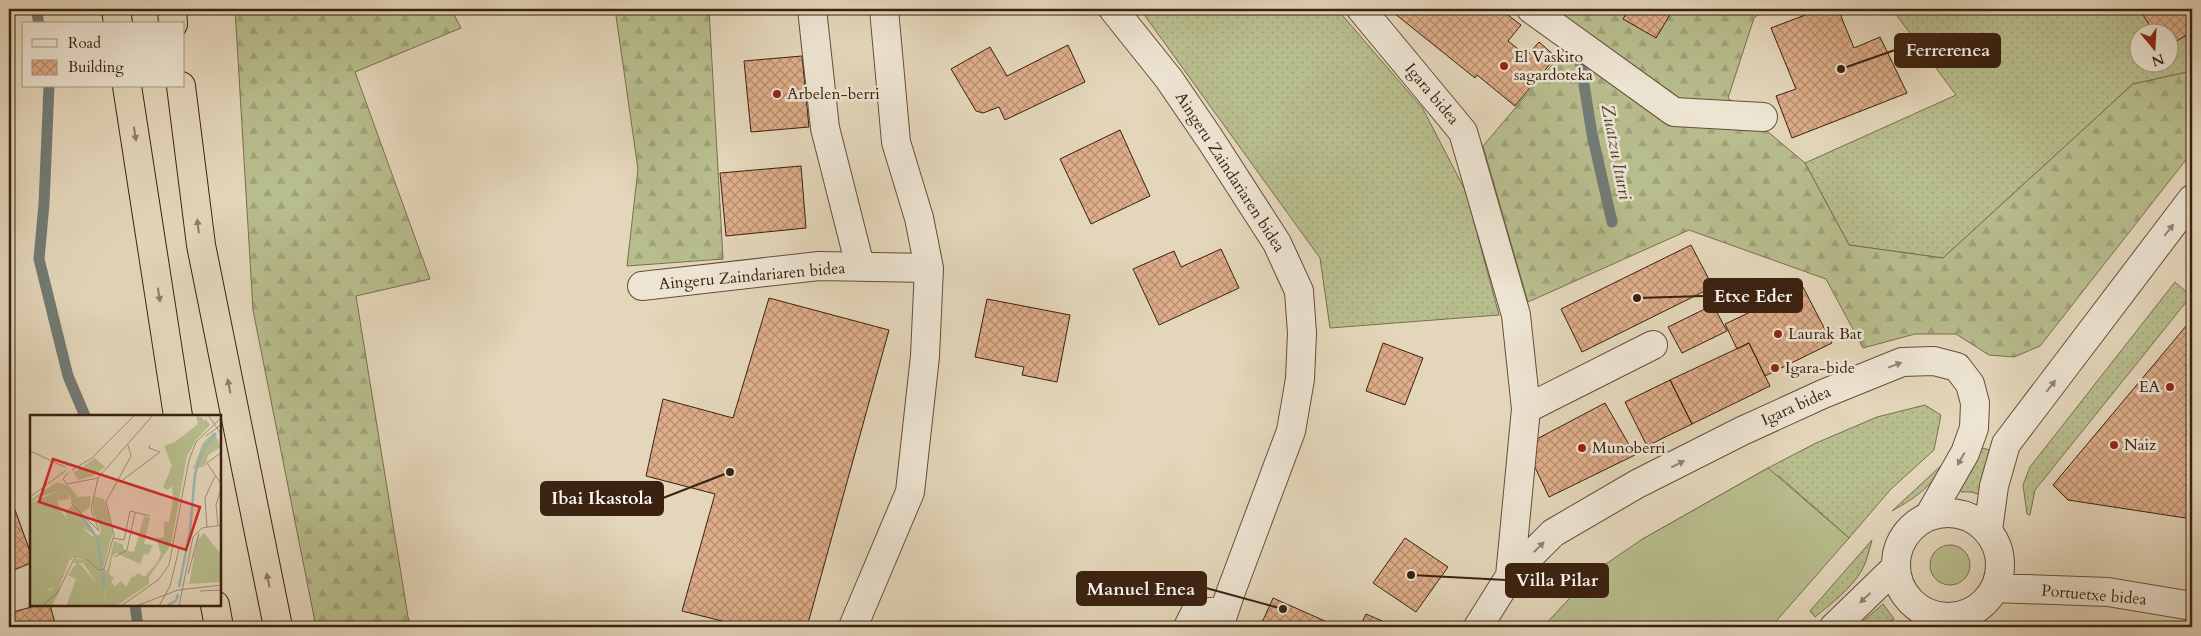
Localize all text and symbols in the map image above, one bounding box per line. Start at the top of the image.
legend [22,22,185,88]
north arrow [2128,22,2178,72]
text: Road [68,33,101,53]
callout: Ferrerenea [1895,34,2000,67]
text: Ferrerenea [1906,38,1990,63]
place label: El Vaskito sagardoteka [1514,46,1593,86]
text: N [2149,49,2167,71]
text: Building [68,57,124,77]
street label: Igara bidea [1400,59,1464,130]
marker: El Vaskito sagardoteka [1498,60,1510,72]
place label: Arbelen-berri [787,83,880,105]
marker: Arbelen-berri [771,88,783,100]
street label: Aingeru Zaindariaren bidea [1170,88,1290,256]
water label: Zuatzu Iturri [1595,102,1638,203]
one-way arrow [131,127,139,143]
one-way arrow [194,218,202,234]
one-way arrow [2163,224,2174,237]
street label: Aingeru Zaindariaren bidea [658,257,846,295]
callout: Etxe Eder [1704,279,1802,312]
text: Etxe Eder [1714,284,1793,309]
one-way arrow [155,287,163,303]
place label: Laurak Bat [1788,323,1862,345]
marker: Laurak Bat [1772,328,1784,340]
place label: Igara-bide [1785,357,1855,379]
one-way arrow [1888,361,1903,369]
marker: Igara-bide [1769,362,1781,374]
place label: EA [2139,376,2161,398]
one-way arrow [224,378,232,394]
one-way arrow [2045,380,2056,393]
street label: Igara bidea [1758,381,1834,431]
marker: EA [2164,381,2176,393]
inset map [30,415,221,606]
place label: Naiz [2124,434,2156,456]
place label: Munoberri [1592,437,1666,459]
marker: Naiz [2108,439,2120,451]
marker: Munoberri [1576,442,1588,454]
one-way arrow [1957,452,1966,465]
one-way arrow [1670,460,1685,468]
callout: Ibai Ikastola [541,482,663,515]
text: Ibai Ikastola [551,486,653,511]
one-way arrow [1533,541,1545,553]
callout: Villa Pilar [1506,564,1608,597]
text: Villa Pilar [1516,568,1599,593]
one-way arrow [264,572,272,587]
callout: Manuel Enea [1077,572,1206,605]
text: Manuel Enea [1087,577,1195,602]
street label: Portuetxe bidea [2041,579,2148,611]
one-way arrow [1859,591,1871,603]

